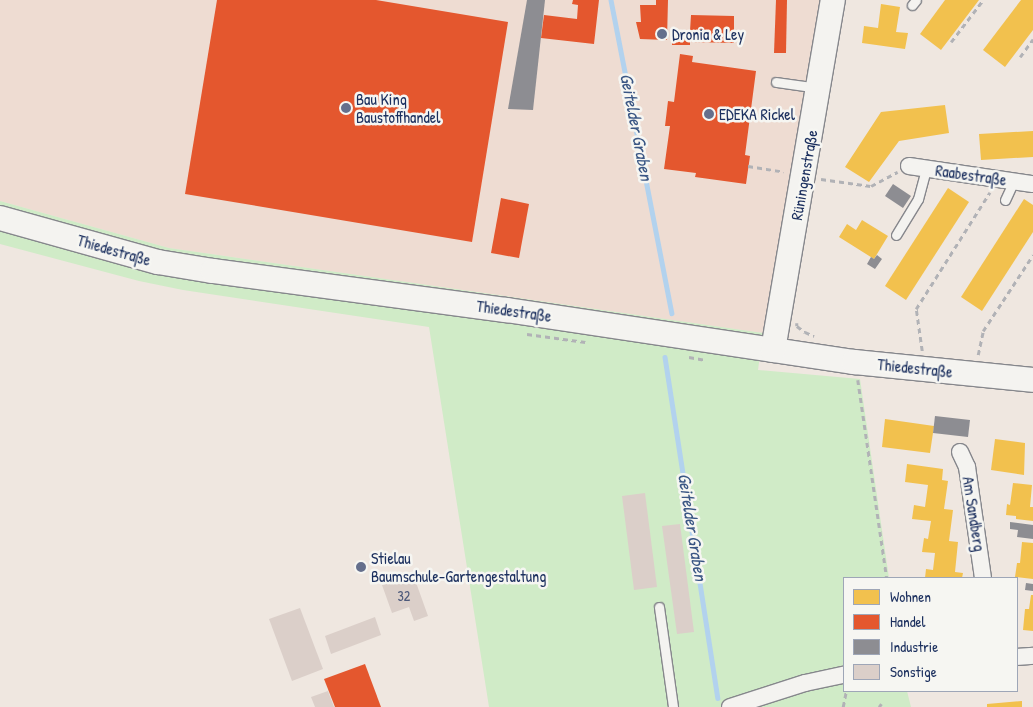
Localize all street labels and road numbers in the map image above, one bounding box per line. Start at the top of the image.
street label: Rüningenstraße [787,128,821,222]
street label: Raabestraße [934,161,1008,189]
street label: Thiedestraße [75,230,153,270]
street label: Thiedestraße [475,296,553,326]
street label: Thiedestraße [876,354,954,382]
street label: Am Sandberg [959,475,989,553]

